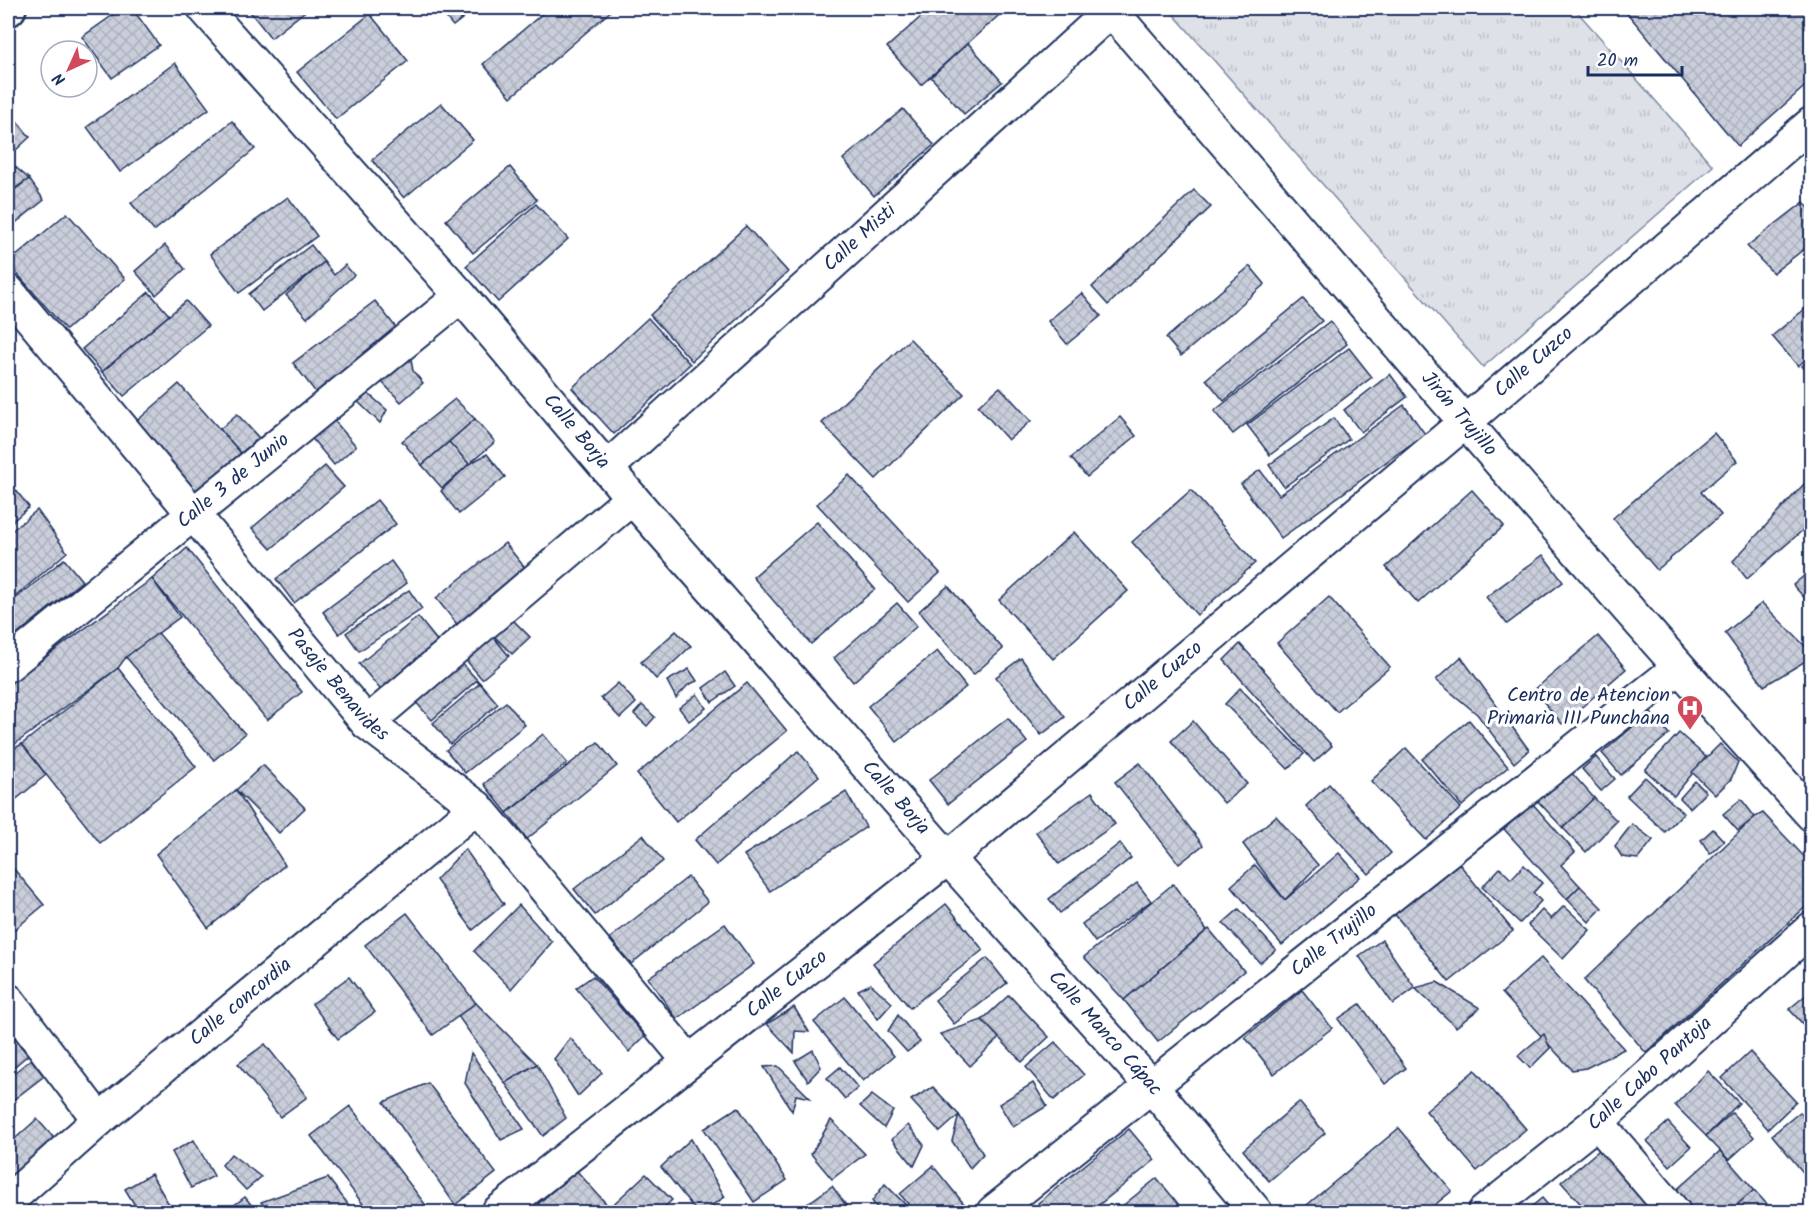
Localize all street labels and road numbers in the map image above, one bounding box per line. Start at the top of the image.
street label: Calle Misti [816,195,905,280]
street label: Calle Cuzco [1487,319,1581,406]
street label: Jirón Trujillo [1412,365,1505,464]
street label: Calle Borja [534,387,618,477]
street label: Calle 3 de Junio [170,425,297,537]
street label: Pasaje Benavides [279,621,396,750]
street label: Calle Cuzco [1116,633,1210,720]
street label: Calle Borja [853,753,938,843]
street label: Calle Trujillo [1284,896,1385,986]
street label: Calle Cuzco [739,942,835,1027]
street label: Calle concordia [182,950,299,1055]
street label: Calle Manco Cápac [1040,964,1170,1104]
street label: Calle Cabo Pantoja [1581,1009,1720,1140]

